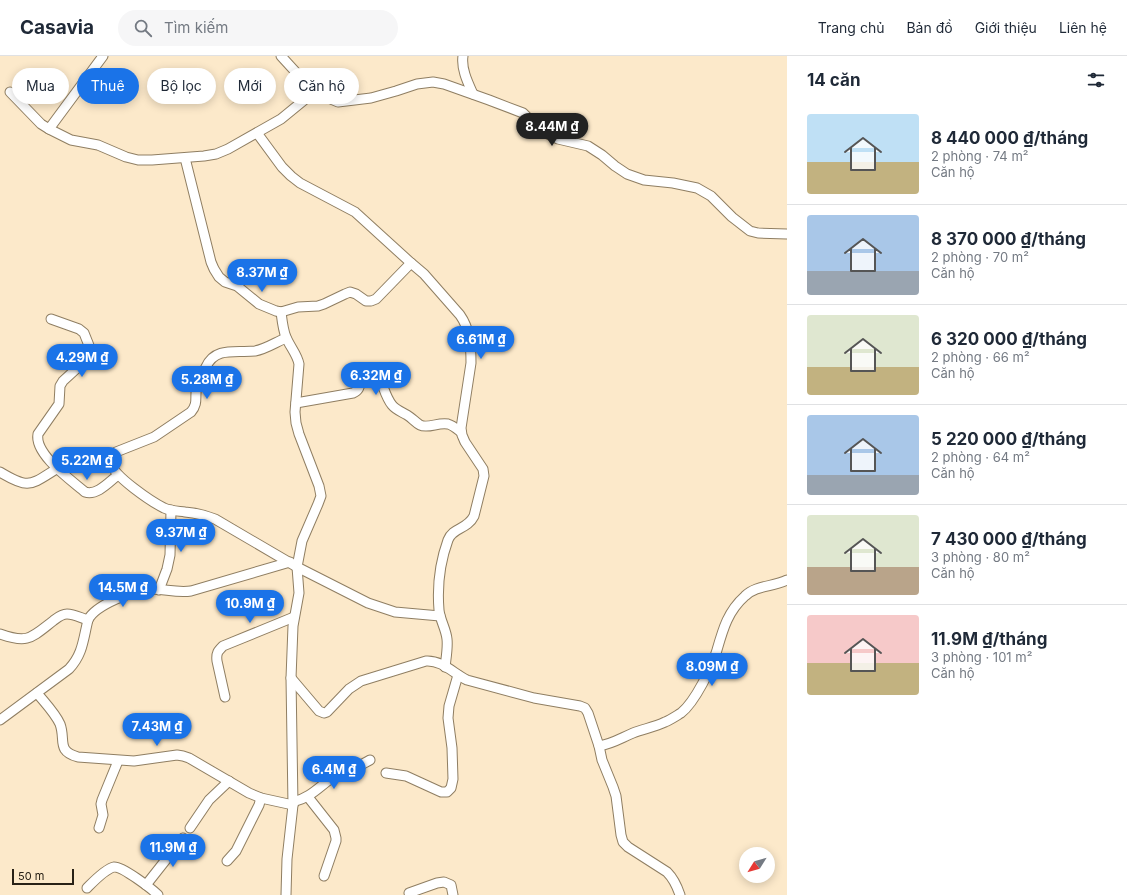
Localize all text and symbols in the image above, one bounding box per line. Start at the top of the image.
search box [118,10,398,46]
text: Casavia [20,16,94,39]
icon: search [132,17,154,39]
text: Tìm kiếm [164,18,228,37]
text: Trang chủ [818,19,884,36]
text: Bản đồ [906,19,953,36]
text: Giới thiệu [975,19,1037,36]
text: Liên hệ [1059,19,1107,36]
chip: Mua [12,68,69,104]
chip: Thuê [77,68,139,104]
chip: Bộ lọc [147,68,216,104]
chip: Mới [224,68,276,104]
chip: Căn hộ [284,68,359,104]
icon: filters [1085,69,1107,91]
text: 14 căn [807,70,860,90]
pin: 8.44M ₫ [515,113,589,147]
text: 8.44M ₫ [525,118,579,134]
text: 8 440 000 ₫/tháng [931,128,1088,148]
icon: home [839,130,887,178]
text: 2 phòng · 74 m² [931,148,1029,164]
text: Căn hộ [931,164,975,180]
text: 8 370 000 ₫/tháng [931,229,1086,249]
icon: home [839,231,887,279]
text: 2 phòng · 70 m² [931,249,1029,265]
pin: 8.37M ₫ [225,259,299,293]
text: 8.37M ₫ [236,264,288,280]
text: Căn hộ [931,265,975,281]
pin: 6.61M ₫ [444,326,518,360]
text: 6 320 000 ₫/tháng [931,329,1087,349]
text: 6.61M ₫ [456,331,506,347]
icon: home [839,331,887,379]
pin: 4.29M ₫ [45,344,119,378]
text: 4.29M ₫ [56,349,108,365]
text: 2 phòng · 66 m² [931,349,1030,365]
pin: 6.32M ₫ [339,362,413,396]
text: Căn hộ [931,365,975,381]
pin: 5.28M ₫ [170,366,244,400]
text: 6.32M ₫ [350,367,402,383]
text: 5.28M ₫ [181,371,233,387]
text: 5 220 000 ₫/tháng [931,429,1087,449]
icon: home [839,431,887,479]
pin: 5.22M ₫ [50,447,124,481]
text: 2 phòng · 64 m² [931,449,1030,465]
text: 5.22M ₫ [61,452,113,468]
text: Căn hộ [931,465,975,481]
pin: 9.37M ₫ [144,519,218,553]
text: 9.37M ₫ [155,524,207,540]
text: 7 430 000 ₫/tháng [931,529,1087,549]
icon: home [839,531,887,579]
text: 3 phòng · 80 m² [931,549,1030,565]
text: Căn hộ [931,565,975,581]
pin: 14.5M ₫ [86,574,160,608]
text: 14.5M ₫ [98,579,148,595]
pin: 10.9M ₫ [213,590,287,624]
text: 10.9M ₫ [225,595,275,611]
text: 11.9M ₫/tháng [931,629,1047,649]
icon: home [839,631,887,679]
text: 3 phòng · 101 m² [931,649,1032,665]
pin: 8.09M ₫ [675,653,749,687]
text: 8.09M ₫ [686,658,738,674]
text: Căn hộ [931,665,975,681]
pin: 7.43M ₫ [120,713,194,747]
text: 7.43M ₫ [132,718,182,734]
pin: 6.4M ₫ [301,756,367,790]
text: 6.4M ₫ [312,761,356,777]
pin: 11.9M ₫ [136,834,210,868]
text: 11.9M ₫ [149,839,197,855]
north arrow [739,847,775,883]
map controls [739,847,775,883]
scale bar [12,867,74,886]
text: 50 m [18,869,44,883]

